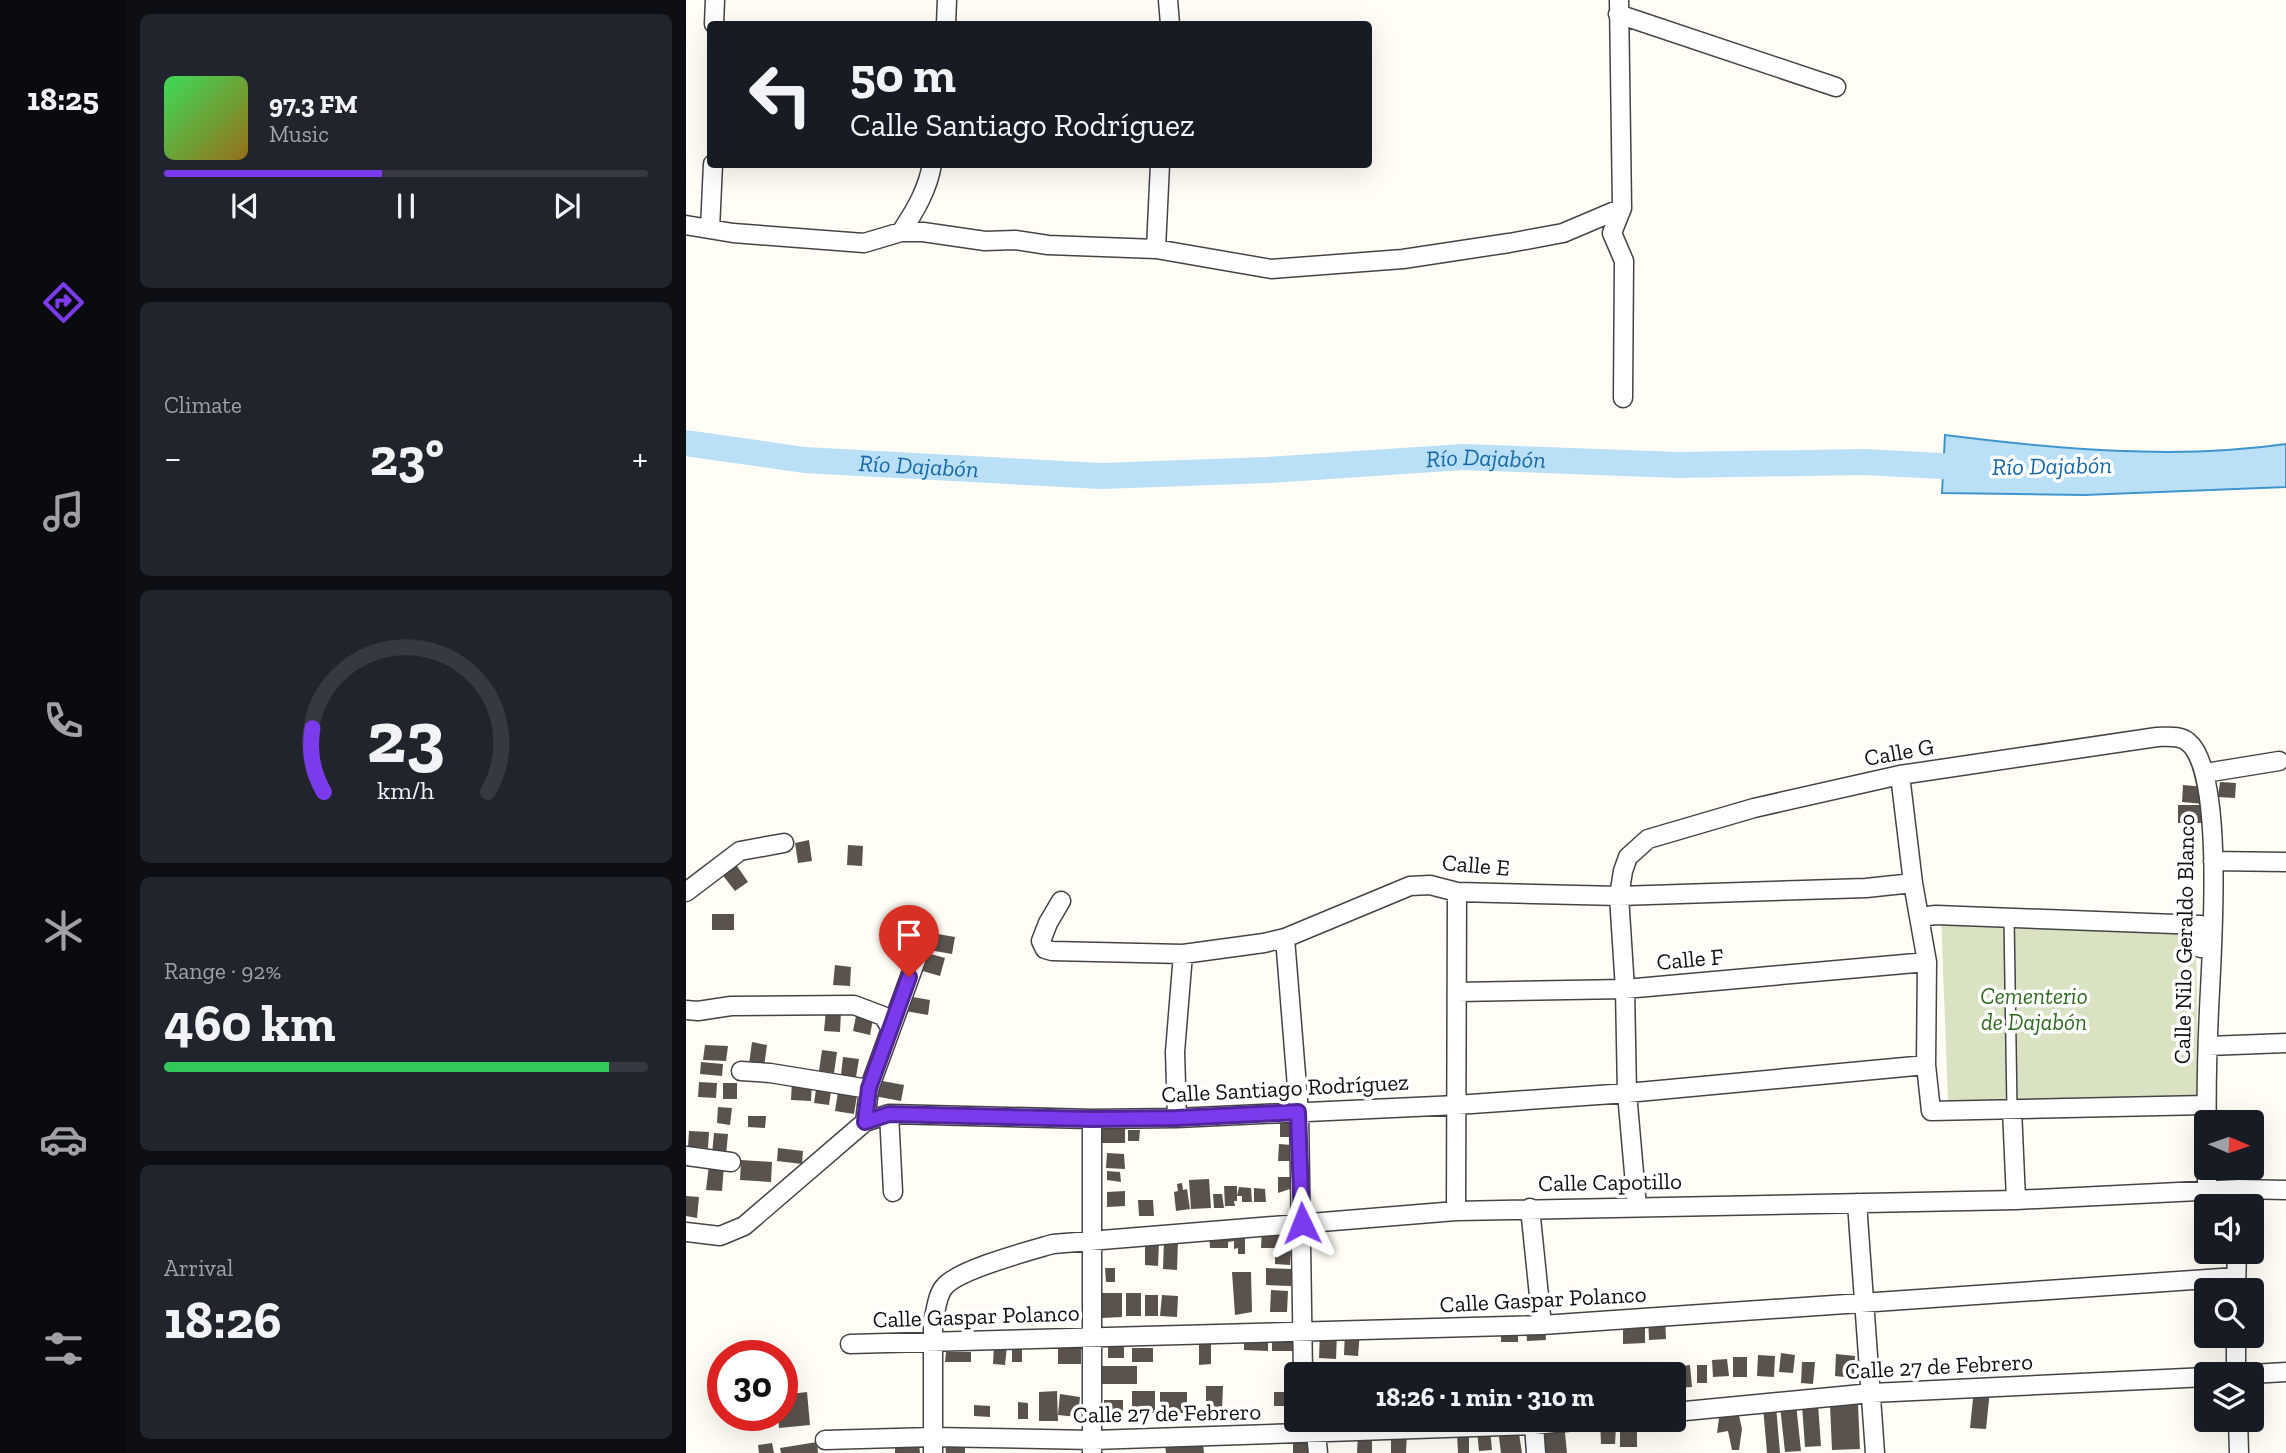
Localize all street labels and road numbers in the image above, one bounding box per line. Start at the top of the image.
street label: Calle G [1862,732,1936,772]
street label: Calle Nilo Geraldo Blanco [2168,814,2200,1064]
street label: Calle E [1441,848,1511,882]
street label: Calle F [1655,942,1725,976]
street label: Calle Santiago Rodríguez [1160,1068,1410,1108]
street label: Calle Capotillo [1538,1167,1682,1197]
street label: Calle Gaspar Polanco [1439,1280,1647,1318]
street label: Calle Gaspar Polanco [872,1298,1080,1334]
street label: Calle 27 de Febrero [1844,1347,2034,1385]
street label: Calle 27 de Febrero [1073,1397,1261,1429]

